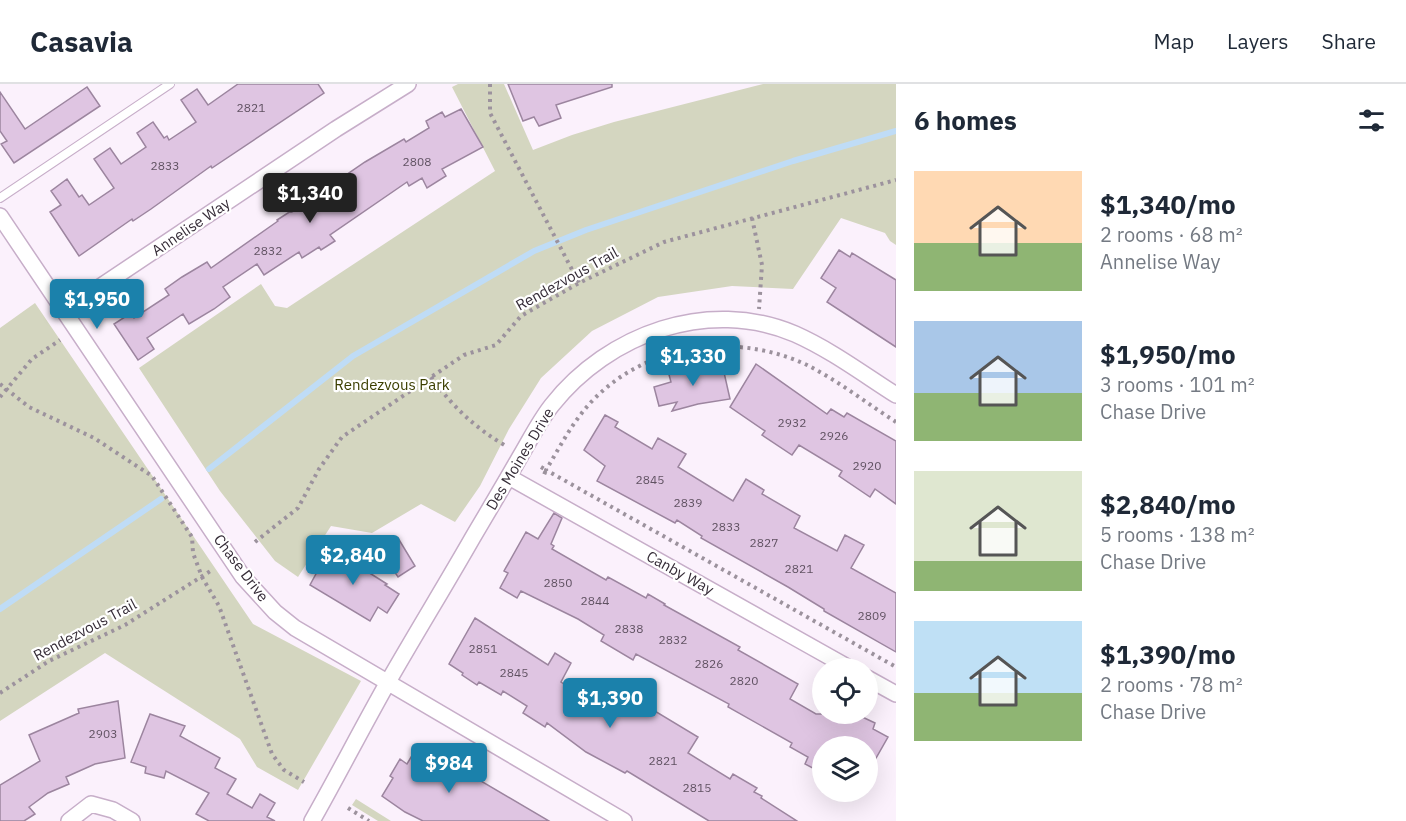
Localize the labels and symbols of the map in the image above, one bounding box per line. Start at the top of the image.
house number: 2821 [237,100,265,115]
house number: 2808 [403,154,431,169]
house number: 2833 [151,158,179,173]
pin: $1,340 [261,173,359,224]
street label: Annelise Way [148,193,234,260]
house number: 2832 [254,243,282,258]
street label: Rendezvous Trail [512,243,621,315]
pin: $1,950 [48,279,146,330]
pin: $1,330 [644,336,742,387]
park label: Rendezvous Park [334,375,450,394]
street label: Des Moines Drive [482,404,558,513]
house number: 2932 [778,415,806,430]
house number: 2926 [820,428,848,443]
house number: 2920 [853,458,881,473]
house number: 2845 [636,472,664,487]
house number: 2839 [674,495,702,510]
house number: 2833 [712,519,740,534]
street label: Chase Drive [210,530,273,605]
pin: $2,840 [304,535,402,586]
house number: 2827 [750,535,778,550]
street label: Canby Way [643,546,718,599]
house number: 2821 [785,561,813,576]
house number: 2850 [544,575,572,590]
house number: 2844 [581,593,609,608]
street label: Rendezvous Trail [30,594,140,665]
house number: 2809 [858,608,886,623]
house number: 2838 [615,621,643,636]
house number: 2832 [659,632,687,647]
house number: 2851 [469,641,497,656]
house number: 2826 [695,656,723,671]
house number: 2845 [500,665,528,680]
house number: 2820 [730,673,758,688]
pin: $1,390 [561,678,659,729]
house number: 2903 [89,726,117,741]
pin: $984 [413,743,485,794]
house number: 2821 [649,753,677,768]
house number: 2815 [683,780,711,795]

